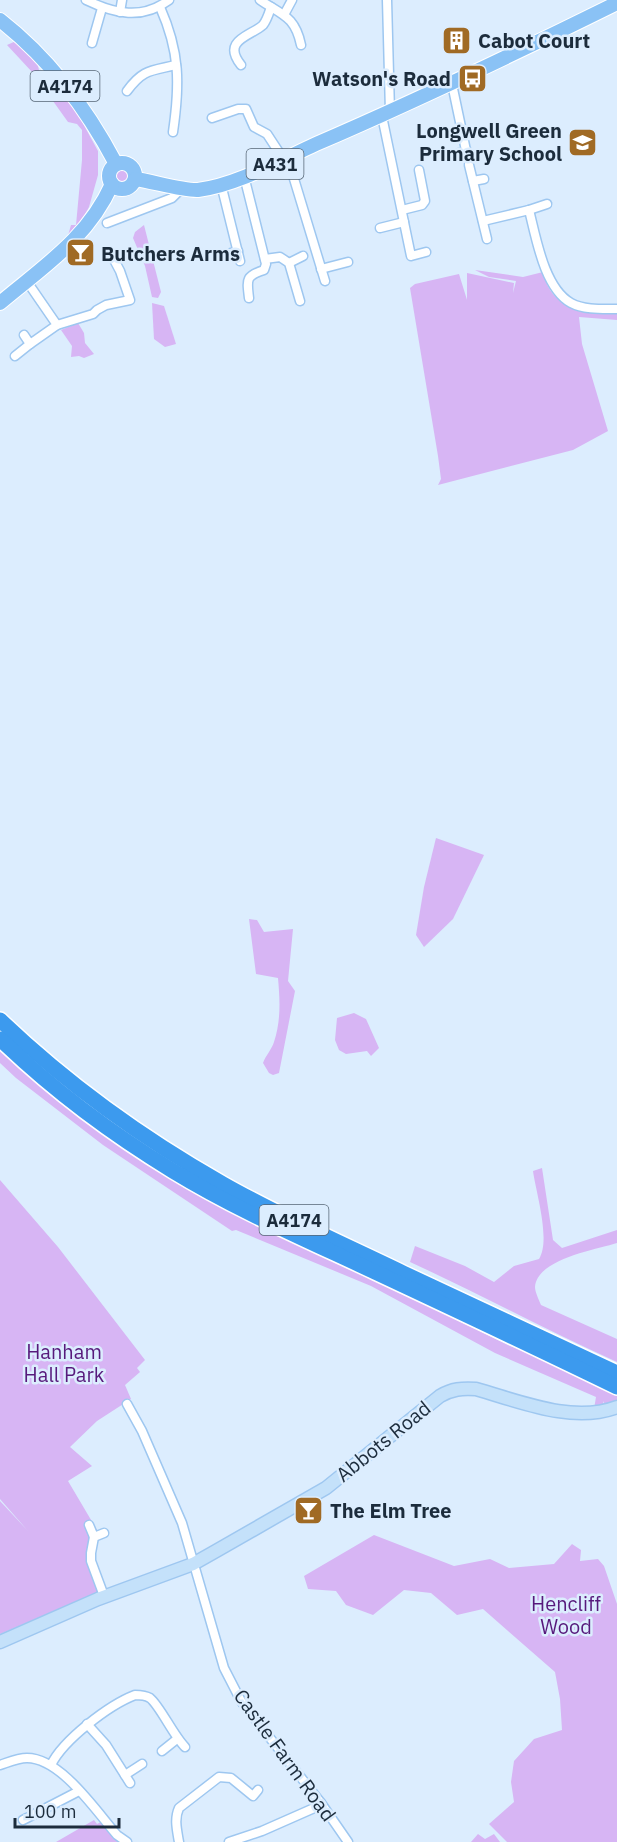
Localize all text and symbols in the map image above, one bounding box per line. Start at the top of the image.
building icon: Cabot Court [441,24,473,56]
place label: Cabot Court [478,27,590,54]
bus stop icon: Watson's Road [456,62,488,94]
place label: Watson's Road [312,65,451,92]
road number: A4174 [31,71,100,101]
place label: Longwell Green Primary School [416,117,562,167]
school or university icon: Longwell Green Primary School [567,126,599,158]
road number: A431 [246,149,304,179]
bar icon: Butchers Arms [64,237,96,269]
place label: Butchers Arms [101,240,240,267]
road number: A4174 [260,1205,328,1235]
park label: Hanham Hall Park [24,1338,105,1388]
street label: Abbots Road [330,1394,436,1488]
bar icon: The Elm Tree [293,1494,325,1526]
place label: The Elm Tree [330,1497,452,1524]
park label: Hencliff Wood [531,1590,601,1640]
street label: Castle Farm Road [228,1683,342,1827]
scale bar [15,1791,118,1829]
text: 100 m [24,1800,76,1823]

